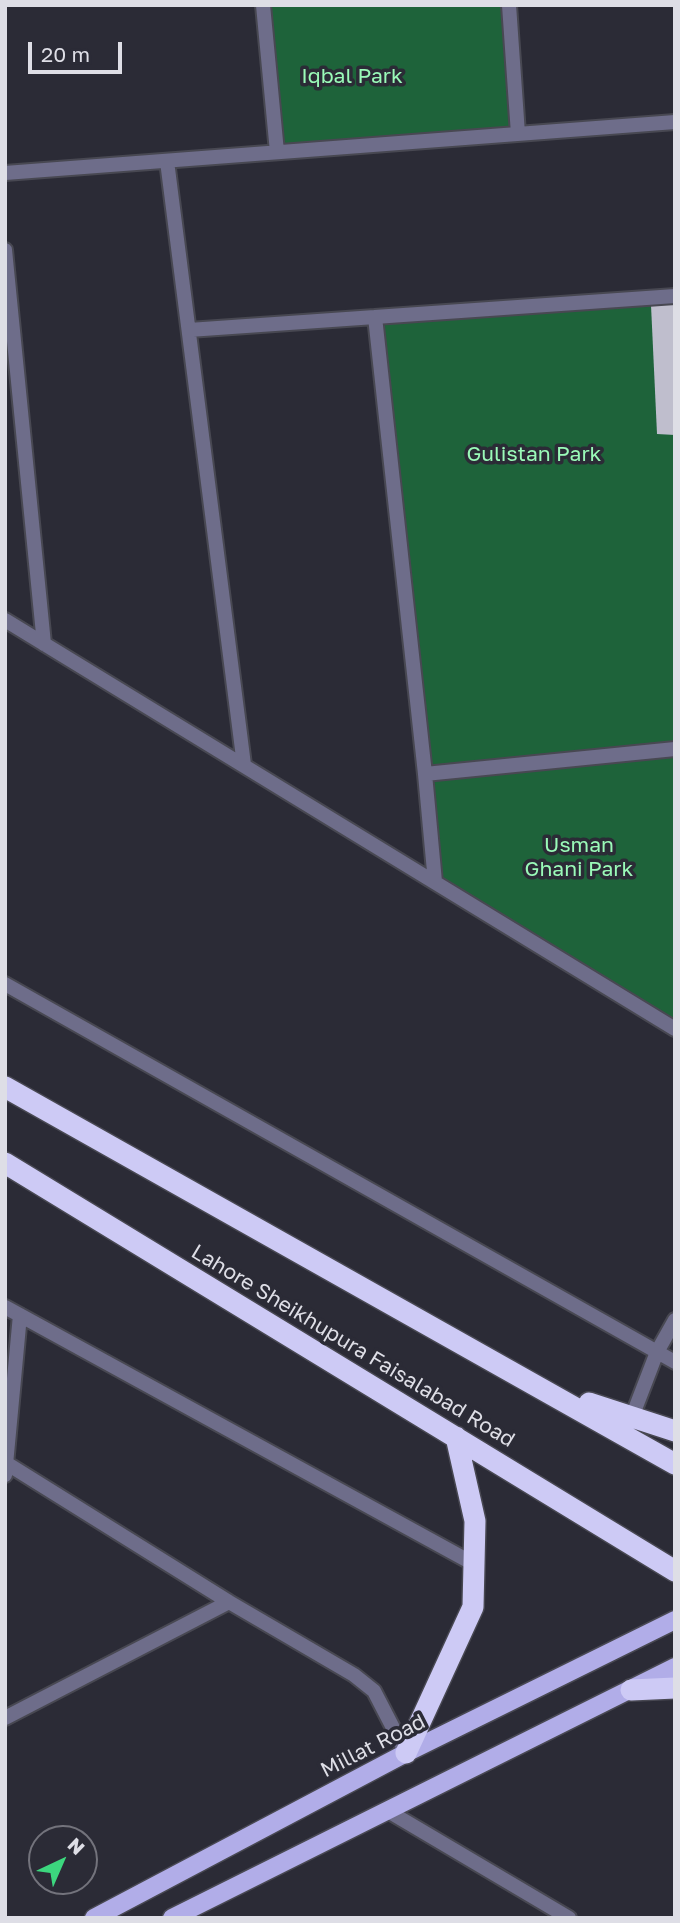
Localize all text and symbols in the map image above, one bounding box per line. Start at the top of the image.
scale bar [32,28,126,72]
text: 20 m [41,41,90,67]
park label: Iqbal Park [301,63,403,89]
park label: Gulistan Park [467,441,601,467]
park label: Usman Ghani Park [525,832,633,882]
street label: Lahore Sheikhupura Faisalabad Road [187,1239,519,1453]
street label: Millat Road [317,1709,429,1783]
north arrow [28,1825,98,1895]
text: N [63,1833,90,1859]

